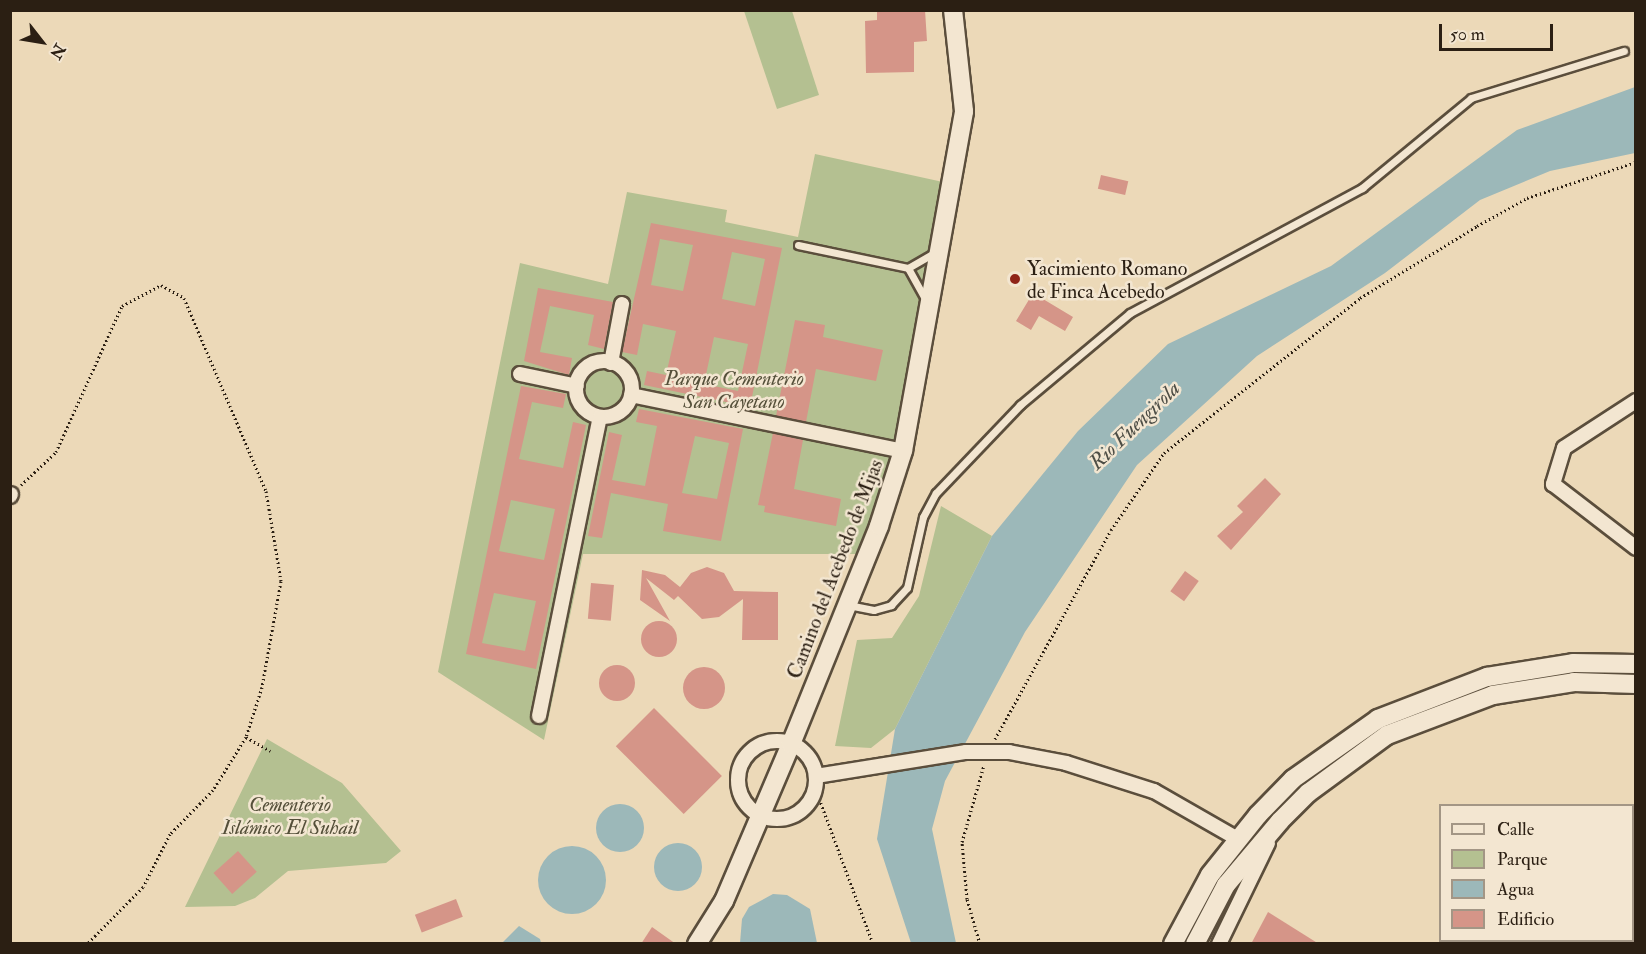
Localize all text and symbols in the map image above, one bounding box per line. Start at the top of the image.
north arrow [12,12,72,72]
scale bar [1442,12,1556,50]
text: 50 m [1450,23,1485,46]
text: N [45,40,70,63]
place label: Yacimiento Romano de Finca Acebedo [1027,256,1187,303]
marker: Yacimiento Romano de Finca Acebedo [1008,272,1022,286]
park label: Parque Cementerio San Cayetano [664,366,804,413]
water label: Rio Fuengirola [1084,377,1186,475]
street label: Camino del Acebedo de Mijas [782,456,888,682]
park label: Cementerio Islámico El Suhail [222,792,358,839]
legend [1439,804,1634,942]
text: Calle [1497,818,1534,841]
text: Parque [1497,848,1547,871]
text: Agua [1497,878,1534,901]
text: Edificio [1497,908,1554,931]

